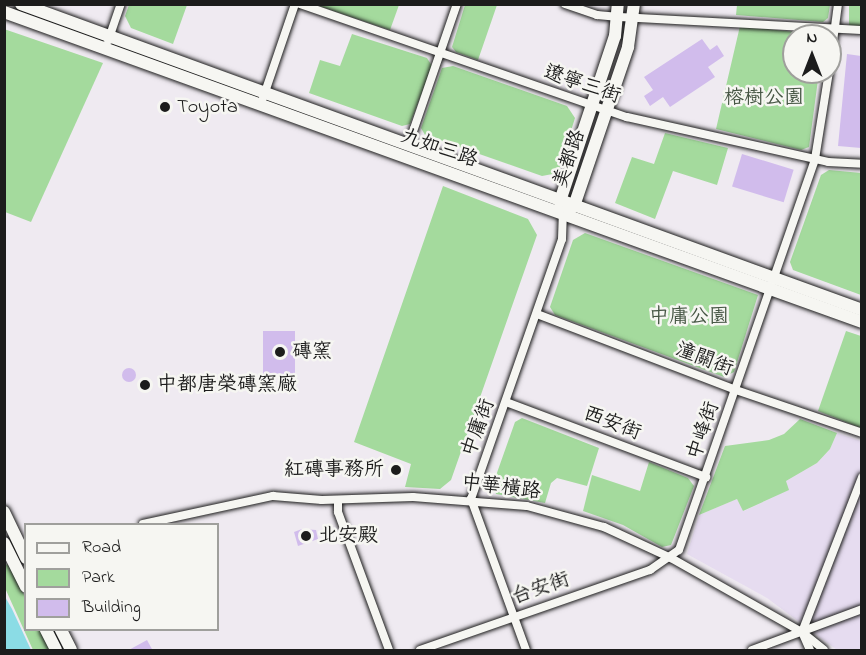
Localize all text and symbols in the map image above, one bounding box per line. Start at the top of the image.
north arrow [782,24,842,84]
text: N [807,26,817,50]
street label: 遼寧三街 [540,61,624,109]
park label: 榕樹公園 [724,86,804,110]
place label: Toyota [177,95,238,119]
marker: Toyota [158,100,172,114]
street label: 九如三路 [397,125,481,173]
street label: 美都路 [549,127,591,191]
park label: 中庸公園 [649,305,729,329]
street label: 潼關街 [672,338,736,382]
place label: 磚窯 [292,340,332,364]
marker: 磚窯 [273,345,287,359]
place label: 中都唐榮磚窯廠 [157,373,297,397]
marker: 中都唐榮磚窯廠 [138,378,152,392]
street label: 中庸街 [457,396,501,460]
street label: 中峰街 [683,399,725,463]
street label: 西安街 [580,402,644,446]
place label: 紅磚事務所 [284,458,384,482]
marker: 紅磚事務所 [389,463,403,477]
street label: 中華橫路 [460,471,542,505]
legend [24,523,219,631]
place label: 北安殿 [318,524,378,548]
marker: 北安殿 [299,529,313,543]
text: Road [82,535,121,561]
text: Park [82,565,115,591]
street label: 台安街 [509,568,573,610]
text: Building [82,595,141,621]

